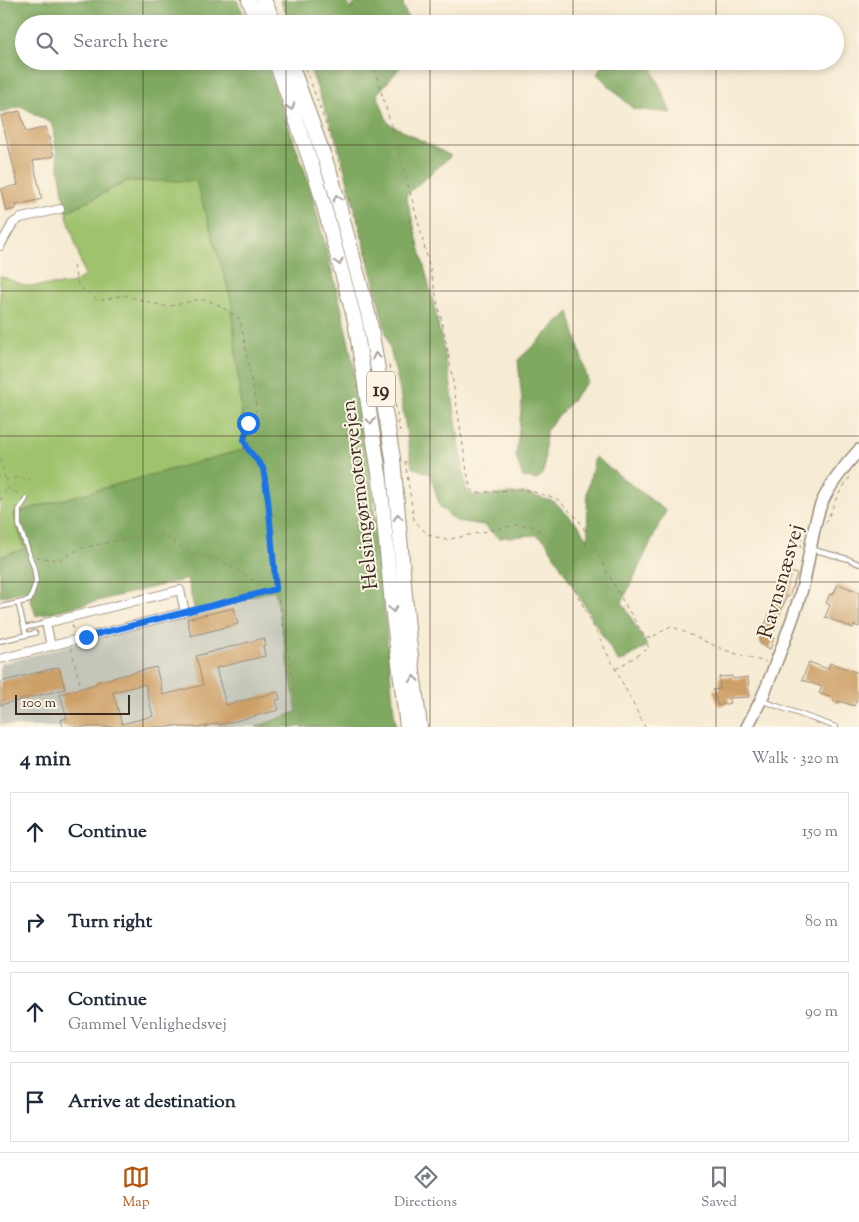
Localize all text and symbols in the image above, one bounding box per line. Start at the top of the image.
search box [15,15,844,70]
icon: search [33,29,61,57]
text: Search here [73,29,168,56]
one-way arrow [285,102,295,111]
one-way arrow [332,194,343,203]
one-way arrow [333,258,344,267]
one-way arrow [371,352,381,360]
road number: 19 [367,372,395,406]
street label: Helsingørmotorvejen [334,398,388,591]
route start [237,412,260,435]
one-way arrow [365,418,376,426]
one-way arrow [393,513,404,521]
street label: Ravnsnæsvej [751,521,813,642]
one-way arrow [387,605,398,613]
route end [75,626,98,649]
one-way arrow [409,674,420,682]
scale bar [15,692,130,715]
text: 100 m [22,694,56,714]
text: 4 min [20,745,71,775]
text: Walk · 320 m [752,748,839,771]
icon: ahead [21,818,49,846]
text: Continue [68,819,147,846]
text: 150 m [802,821,838,844]
icon: right [21,908,49,936]
text: Turn right [68,909,152,936]
text: 80 m [805,911,838,934]
text: Continue [68,987,147,1014]
icon: ahead [21,998,49,1026]
text: 90 m [805,1001,838,1024]
text: Gammel Venlighedsvej [68,1014,227,1037]
icon: arrive [21,1088,49,1116]
text: Arrive at destination [68,1089,236,1116]
tab: Map [122,1163,150,1213]
tab: Directions [394,1163,457,1213]
tab: Saved [701,1163,737,1213]

